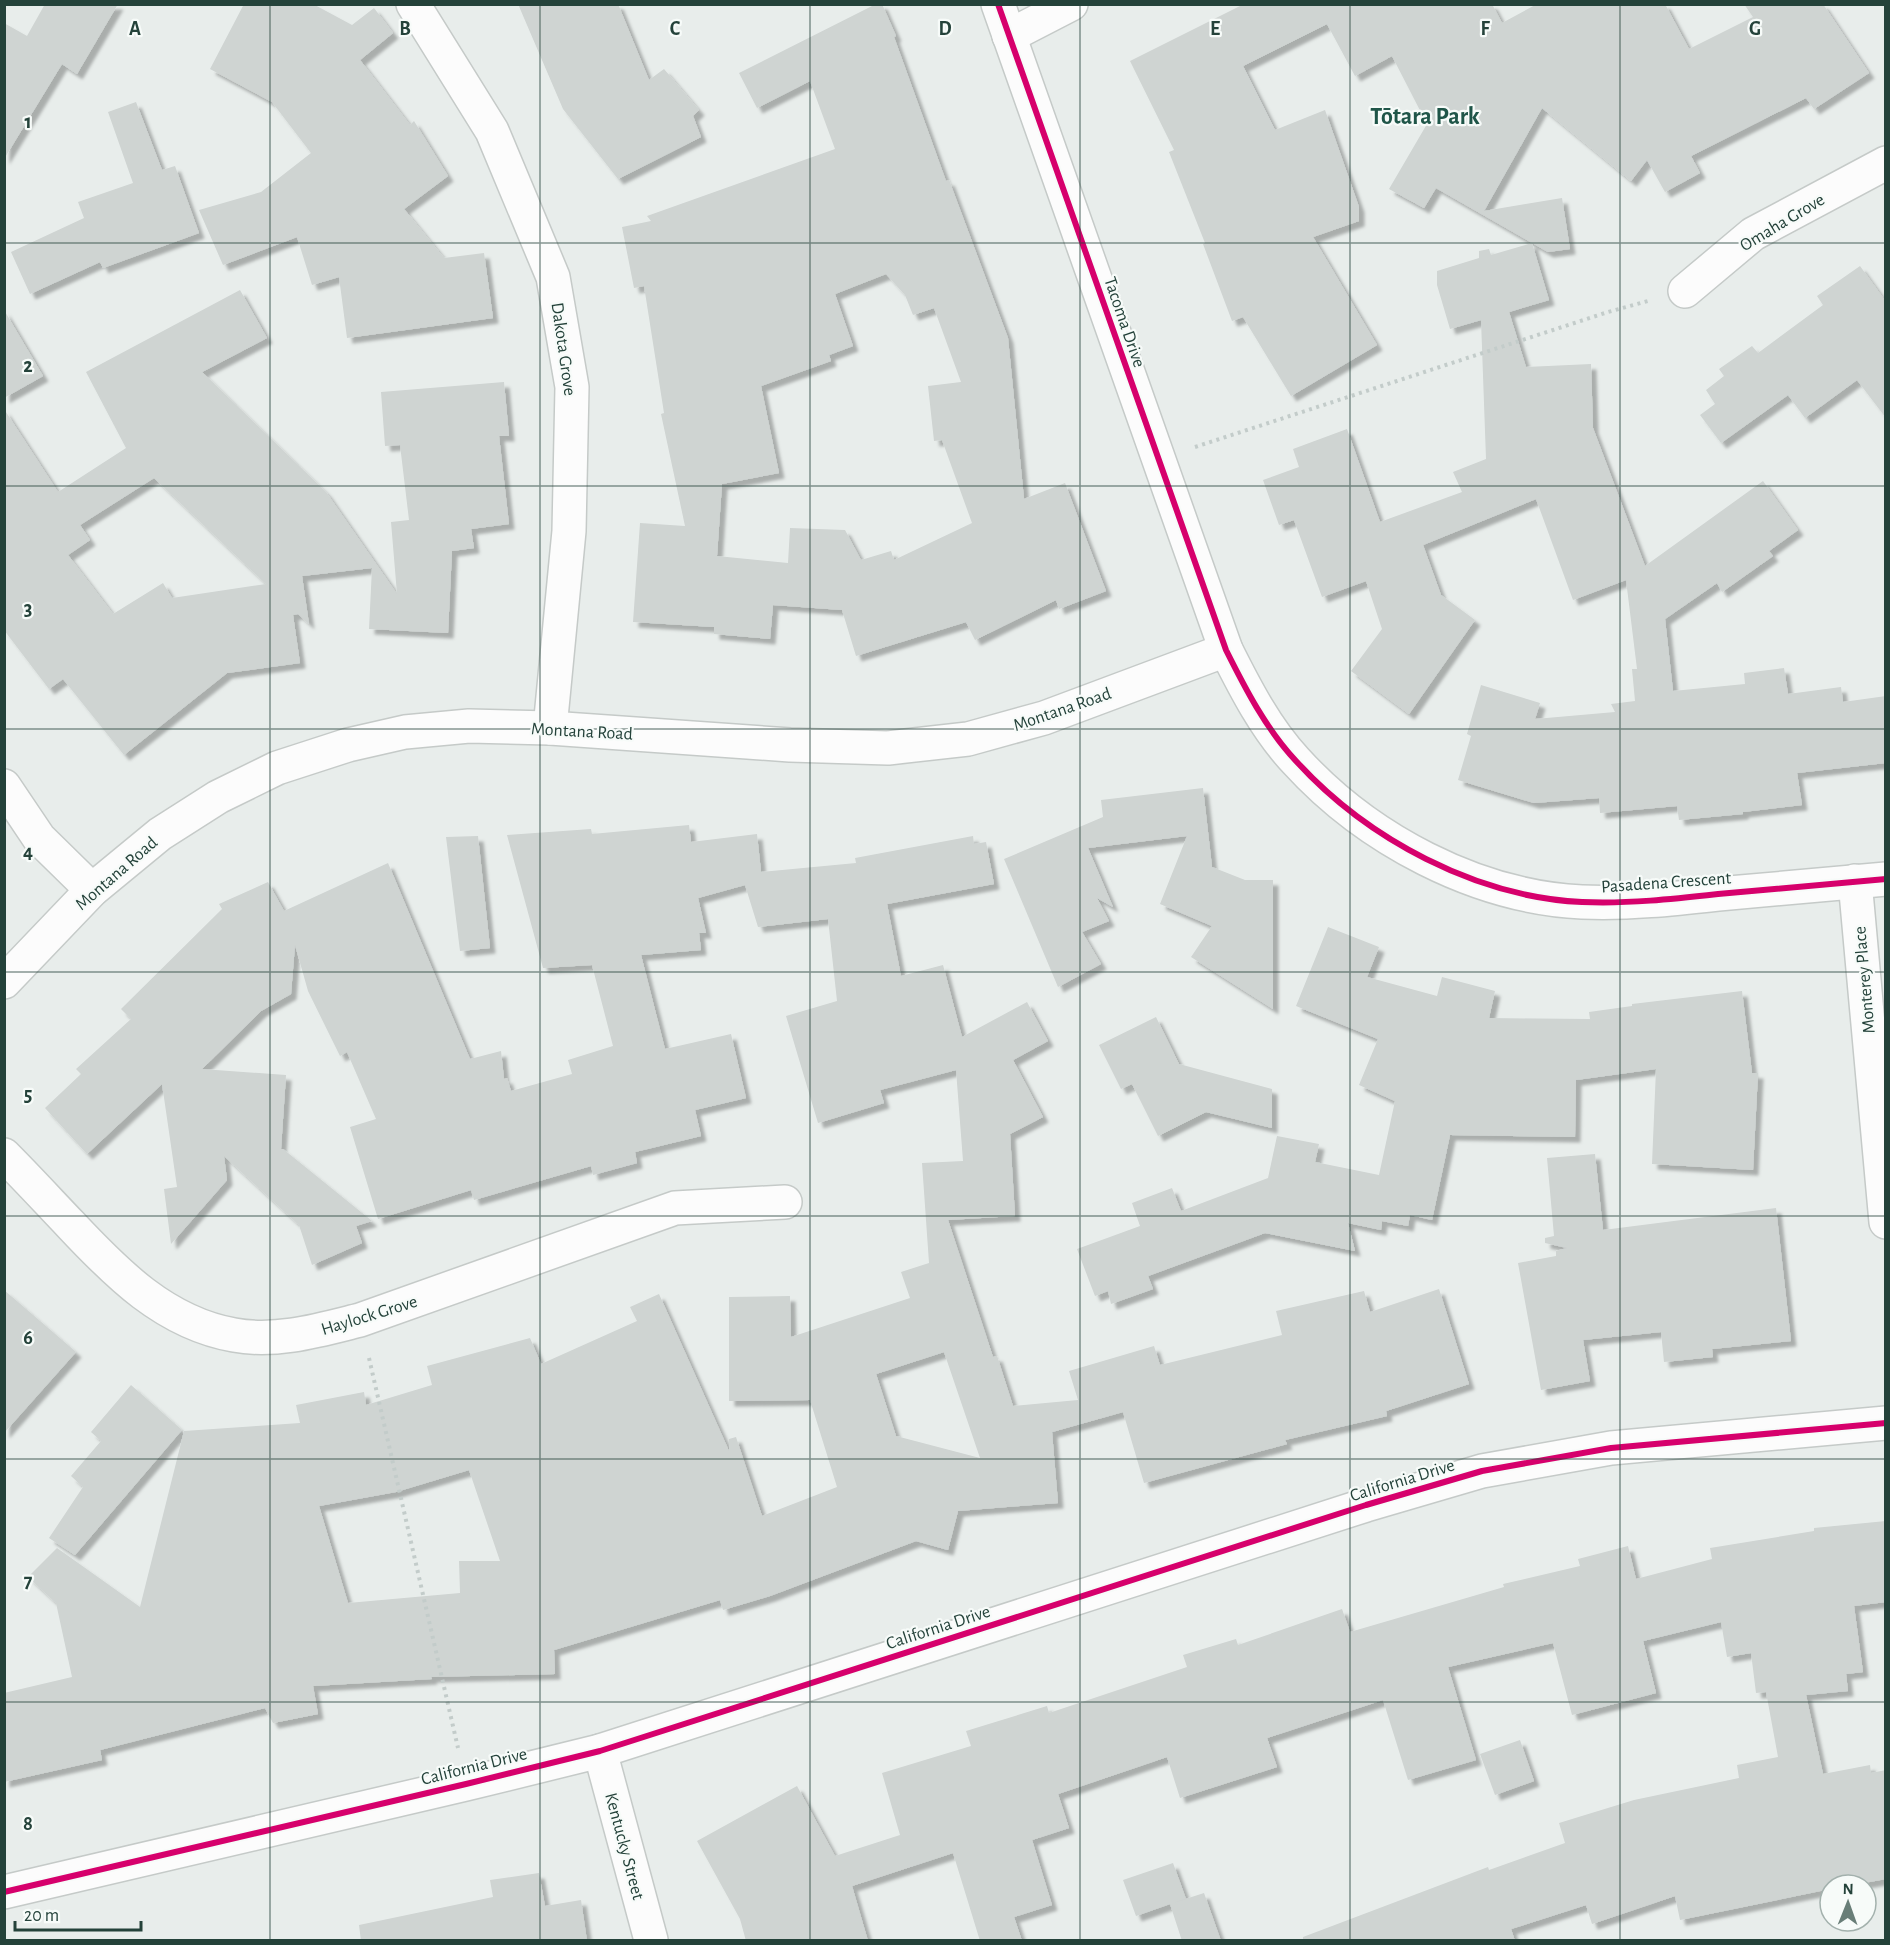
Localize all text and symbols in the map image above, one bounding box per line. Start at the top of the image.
text: A [129,19,141,39]
text: B [399,19,411,39]
text: C [670,19,681,39]
text: D [938,19,952,39]
text: E [1210,19,1220,39]
text: F [1480,19,1490,39]
text: G [1749,19,1761,39]
district label: Tōtara Park [1370,105,1480,129]
text: 1 [24,112,32,132]
street label: Omaha Grove [1737,191,1828,255]
street label: Tacoma Drive [1100,275,1148,370]
street label: Dakota Grove [548,301,578,397]
text: 2 [23,356,33,376]
text: 3 [24,599,32,619]
street label: Montana Road [1011,685,1113,735]
street label: Montana Road [531,720,633,744]
street label: Montana Road [72,833,161,914]
text: 4 [23,842,33,862]
street label: Pasadena Crescent [1600,869,1732,897]
street label: Monterey Place [1851,925,1879,1034]
text: 5 [24,1085,32,1105]
street label: Haylock Grove [319,1293,420,1339]
text: 6 [23,1328,33,1348]
street label: California Drive [1348,1456,1457,1505]
text: 7 [24,1571,33,1591]
street label: California Drive [884,1603,993,1653]
street label: California Drive [419,1745,529,1789]
street label: Kentucky Street [601,1791,647,1902]
text: 8 [23,1814,33,1834]
north arrow [1818,1873,1878,1933]
text: N [1843,1881,1854,1897]
scale bar [15,1894,141,1932]
text: 20 m [24,1907,59,1925]

